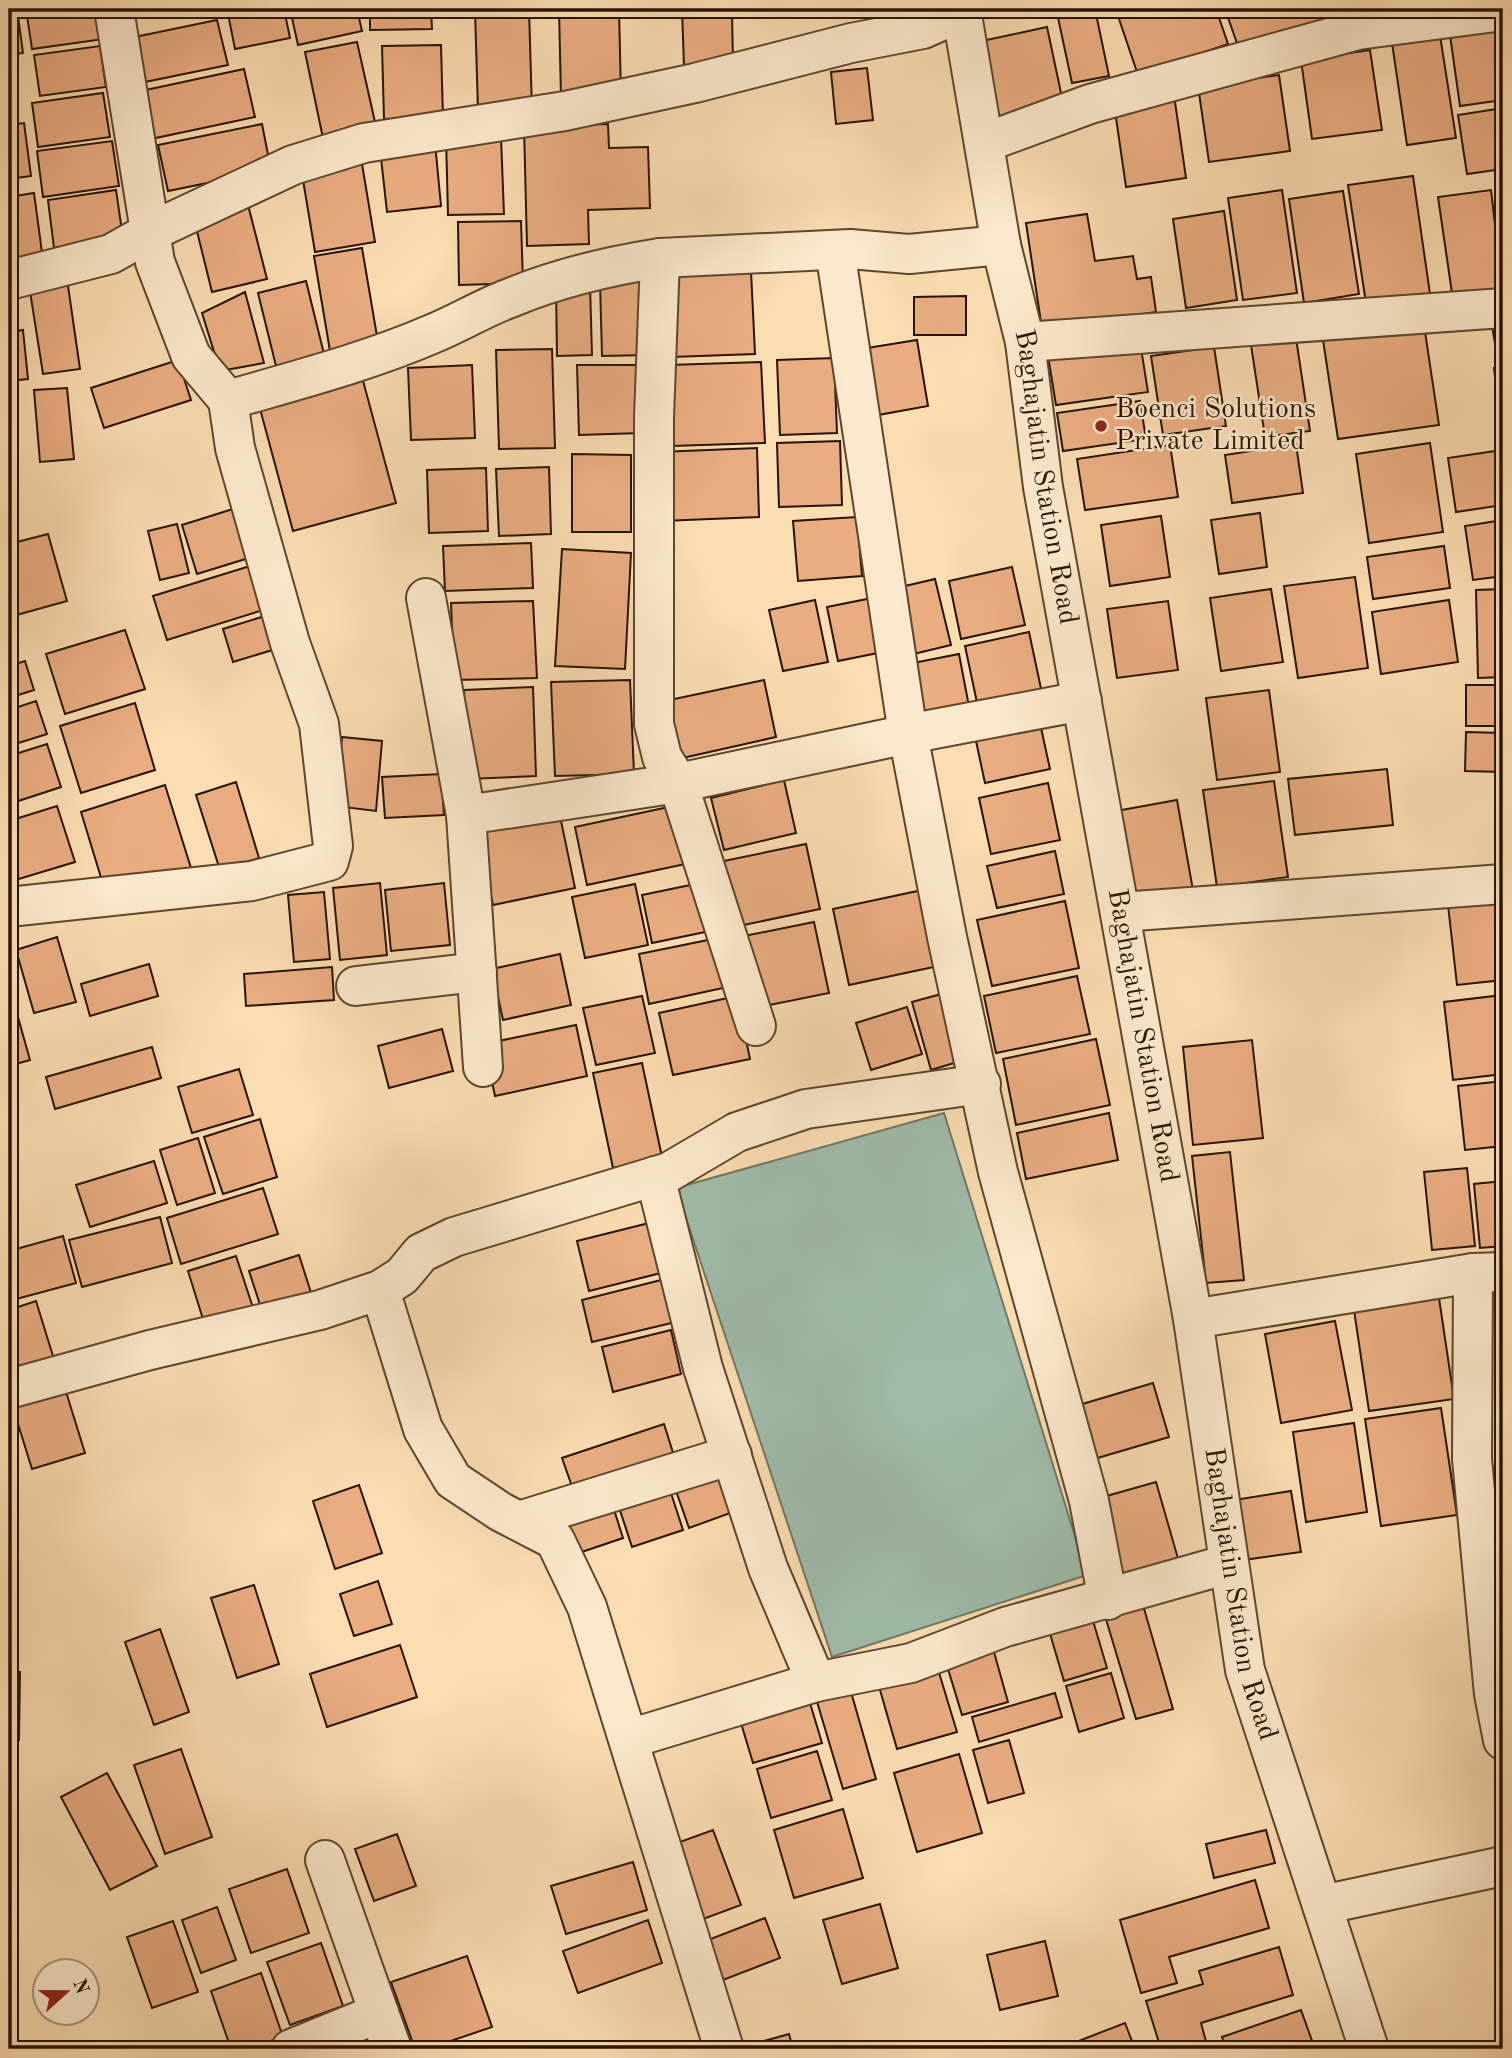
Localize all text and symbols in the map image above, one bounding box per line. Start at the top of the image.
street label: Baghajatin Station Road [1008,327,1082,627]
place label: Boenci Solutions Private Limited [1115,396,1316,456]
marker: Boenci Solutions Private Limited [1093,418,1109,434]
street label: Baghajatin Station Road [1102,887,1182,1185]
street label: Baghajatin Station Road [1198,1446,1281,1744]
north arrow [32,1956,102,2026]
text: N [68,1977,91,1997]

